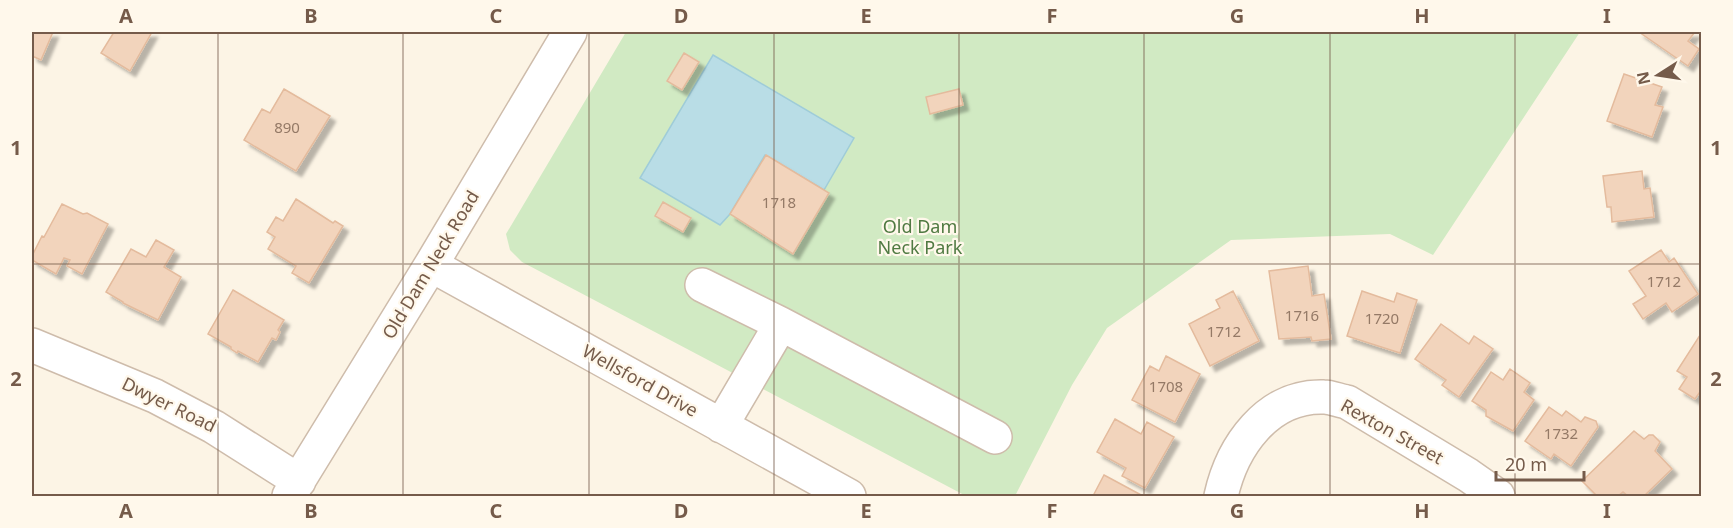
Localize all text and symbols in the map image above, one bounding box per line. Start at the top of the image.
text: A [119,2,133,29]
text: B [304,2,318,29]
text: C [490,2,503,29]
text: D [674,2,688,29]
text: E [860,2,872,29]
text: F [1047,2,1057,29]
text: G [1230,2,1244,29]
text: H [1414,2,1430,29]
text: I [1603,2,1611,29]
north arrow [1628,45,1688,105]
text: N [1631,69,1655,87]
house number: 890 [274,117,300,137]
text: 1 [10,134,22,161]
text: 1 [1710,134,1722,161]
street label: Old Dam Neck Road [376,186,484,343]
house number: 1718 [762,192,796,212]
park label: Old Dam Neck Park [878,214,963,259]
house number: 1712 [1647,271,1681,291]
house number: 1716 [1285,305,1319,325]
house number: 1720 [1365,308,1399,328]
house number: 1712 [1207,321,1241,341]
street label: Wellsford Drive [578,338,703,422]
text: 2 [10,365,22,392]
text: 2 [1710,365,1722,392]
street label: Dwyer Road [118,371,221,437]
house number: 1708 [1149,376,1183,396]
street label: Rexton Street [1337,393,1449,469]
house number: 1732 [1544,423,1578,443]
scale bar [1496,444,1584,482]
text: 20 m [1505,452,1547,476]
text: A [119,497,133,524]
text: B [304,497,318,524]
text: C [490,497,503,524]
text: D [674,497,688,524]
text: E [860,497,872,524]
text: F [1047,497,1057,524]
text: G [1230,497,1244,524]
text: H [1414,497,1430,524]
text: I [1603,497,1611,524]

